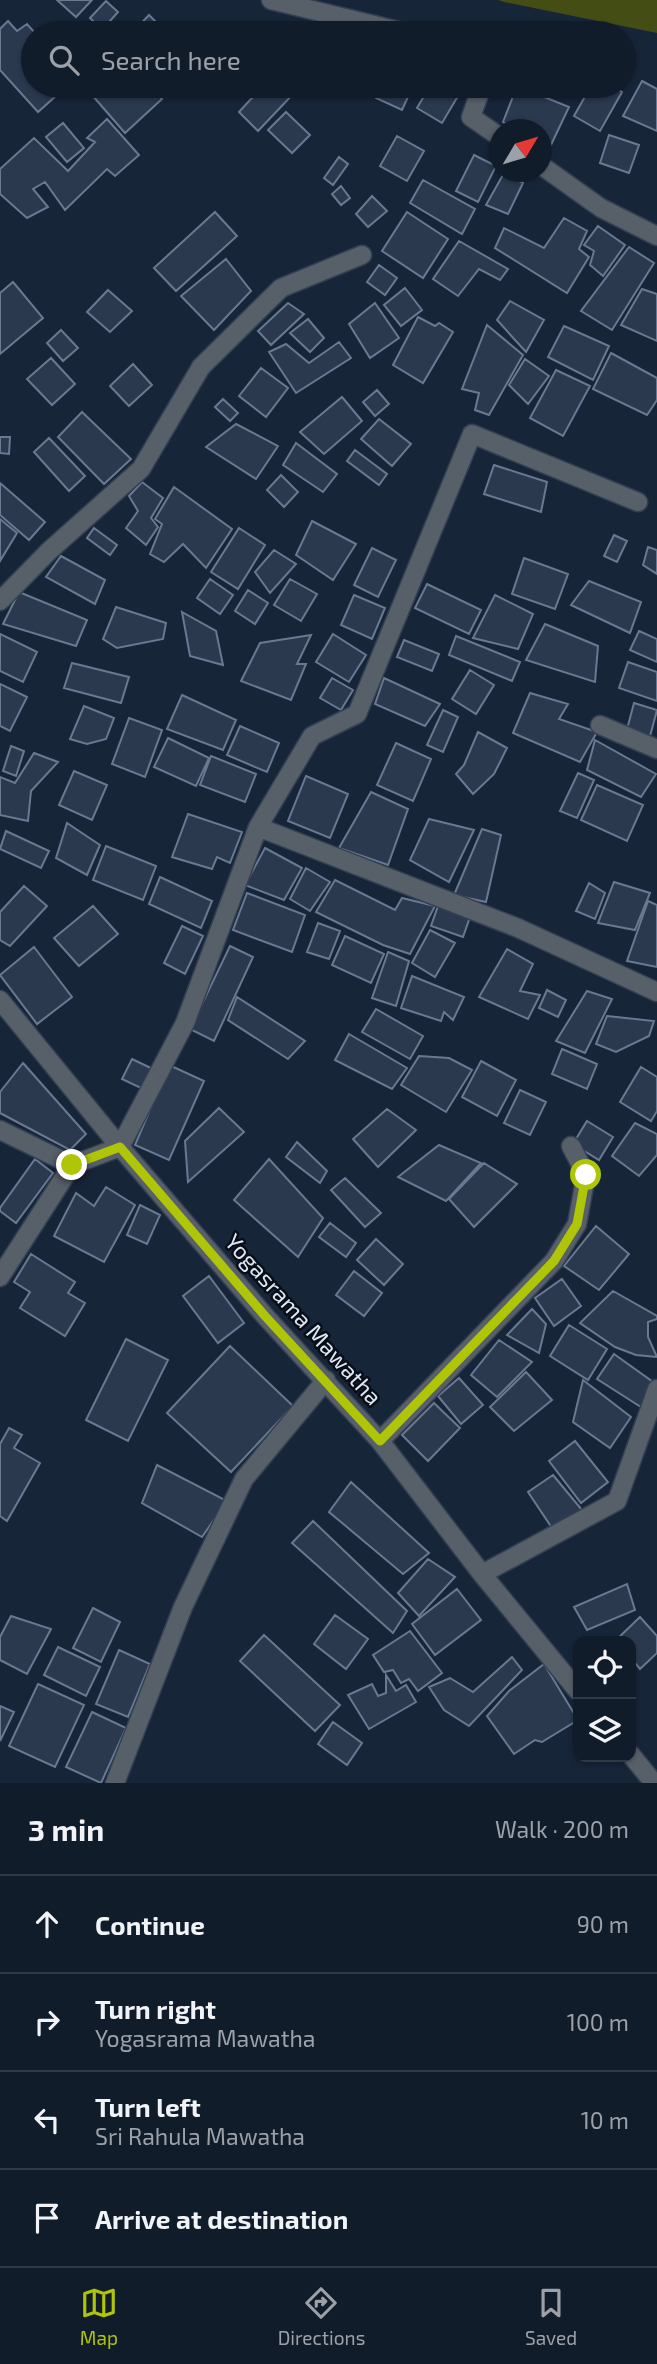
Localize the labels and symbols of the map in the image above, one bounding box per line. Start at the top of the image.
north arrow [489,119,552,182]
route end [56,1149,87,1180]
route start [570,1159,601,1190]
street label: Yogasrama Mawatha [220,1228,388,1410]

